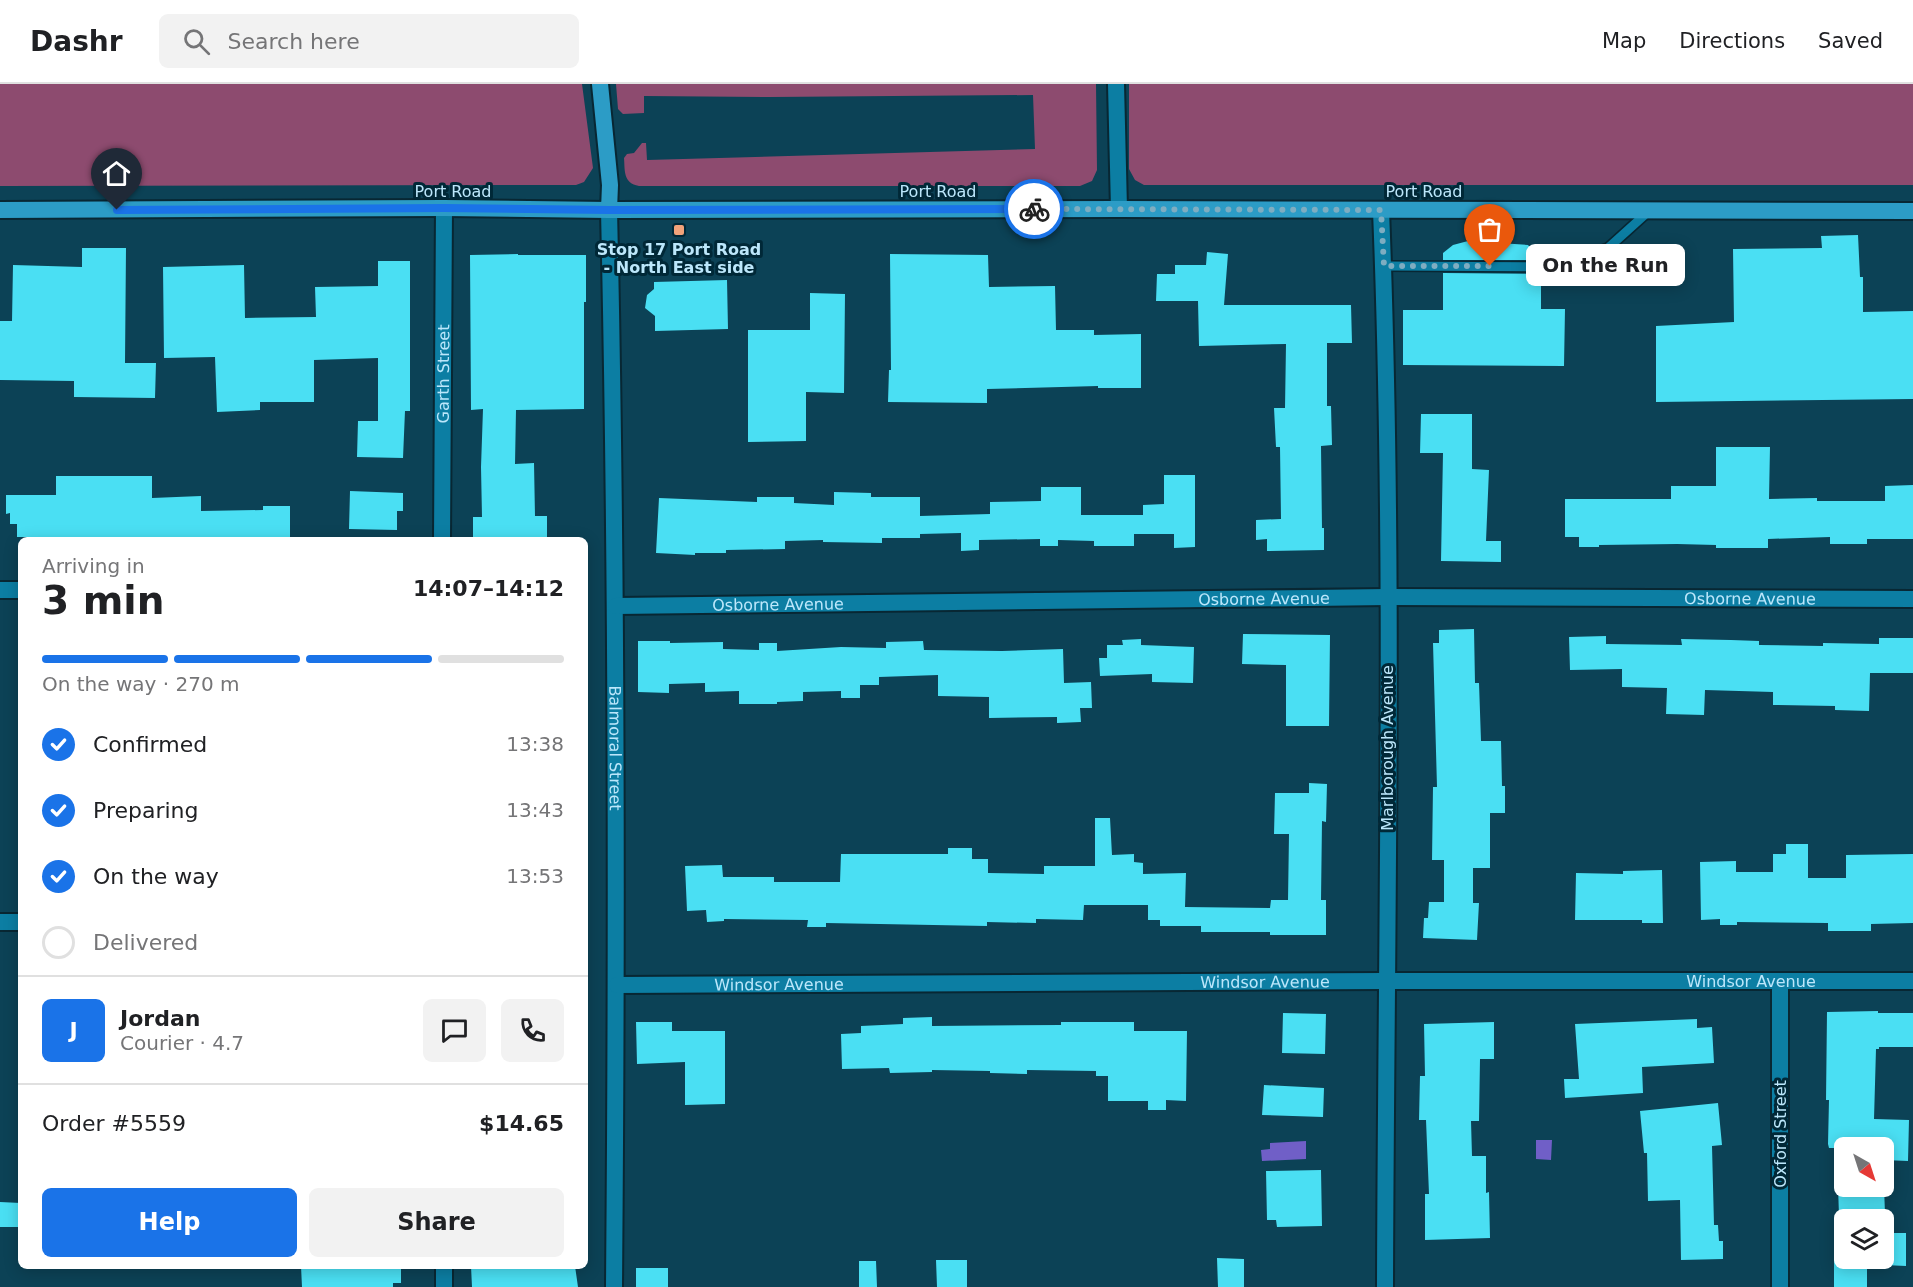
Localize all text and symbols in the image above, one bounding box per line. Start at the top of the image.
search box [159,14,579,68]
text: Dashr [30,25,123,58]
icon: search [180,25,213,58]
text: Search here [228,29,360,54]
text: Map [1602,29,1646,53]
text: Directions [1679,29,1785,53]
text: Saved [1818,29,1883,53]
pin [91,148,142,210]
icon: home [100,157,133,190]
courier [1004,179,1064,239]
street label: Port Road [415,182,491,201]
street label: Port Road [900,182,976,201]
street label: Port Road [1386,182,1462,201]
icon: bike [1018,193,1051,226]
pin [1464,204,1515,266]
icon: bag [1473,213,1506,246]
marker: Stop 17 Port Road - North East side [672,223,686,237]
place label: Stop 17 Port Road - North East side [597,240,761,277]
callout: On the Run [1526,245,1685,287]
text: On the Run [1542,253,1669,277]
street label: Garth Street [434,324,453,424]
text: Arriving in [42,554,145,578]
text: 14:07–14:12 [413,576,564,601]
text: 3 min [42,578,164,623]
street label: Osborne Avenue [1198,589,1330,609]
street label: Osborne Avenue [1684,589,1816,609]
street label: Osborne Avenue [712,594,844,615]
street label: Marlborough Avenue [1378,665,1397,831]
text: On the way · 270 m [42,672,240,696]
street label: Balmoral Street [605,685,625,811]
icon: check [42,728,75,761]
text: Confirmed [93,732,207,757]
text: 13:38 [506,732,564,756]
icon: check [42,794,75,827]
text: Preparing [93,798,199,823]
text: 13:43 [506,798,564,822]
icon: check [42,860,75,893]
text: On the way [93,864,219,889]
text: 13:53 [506,864,564,888]
text: Delivered [93,930,198,955]
street label: Windsor Avenue [1200,972,1330,992]
street label: Windsor Avenue [1686,972,1816,991]
street label: Windsor Avenue [714,975,844,994]
button: chat [423,999,486,1062]
button: phone [501,999,564,1062]
text: Jordan [120,1006,200,1031]
text: J [69,1018,78,1043]
text: Courier · 4.7 [120,1031,244,1055]
street label: Oxford Street [1771,1080,1790,1188]
text: Order #5559 [42,1111,186,1136]
text: $14.65 [479,1111,564,1136]
north arrow [1834,1137,1894,1197]
map controls [1834,1137,1894,1269]
button: Help [42,1188,297,1257]
button: Share [309,1188,564,1257]
button: layers [1834,1209,1894,1269]

